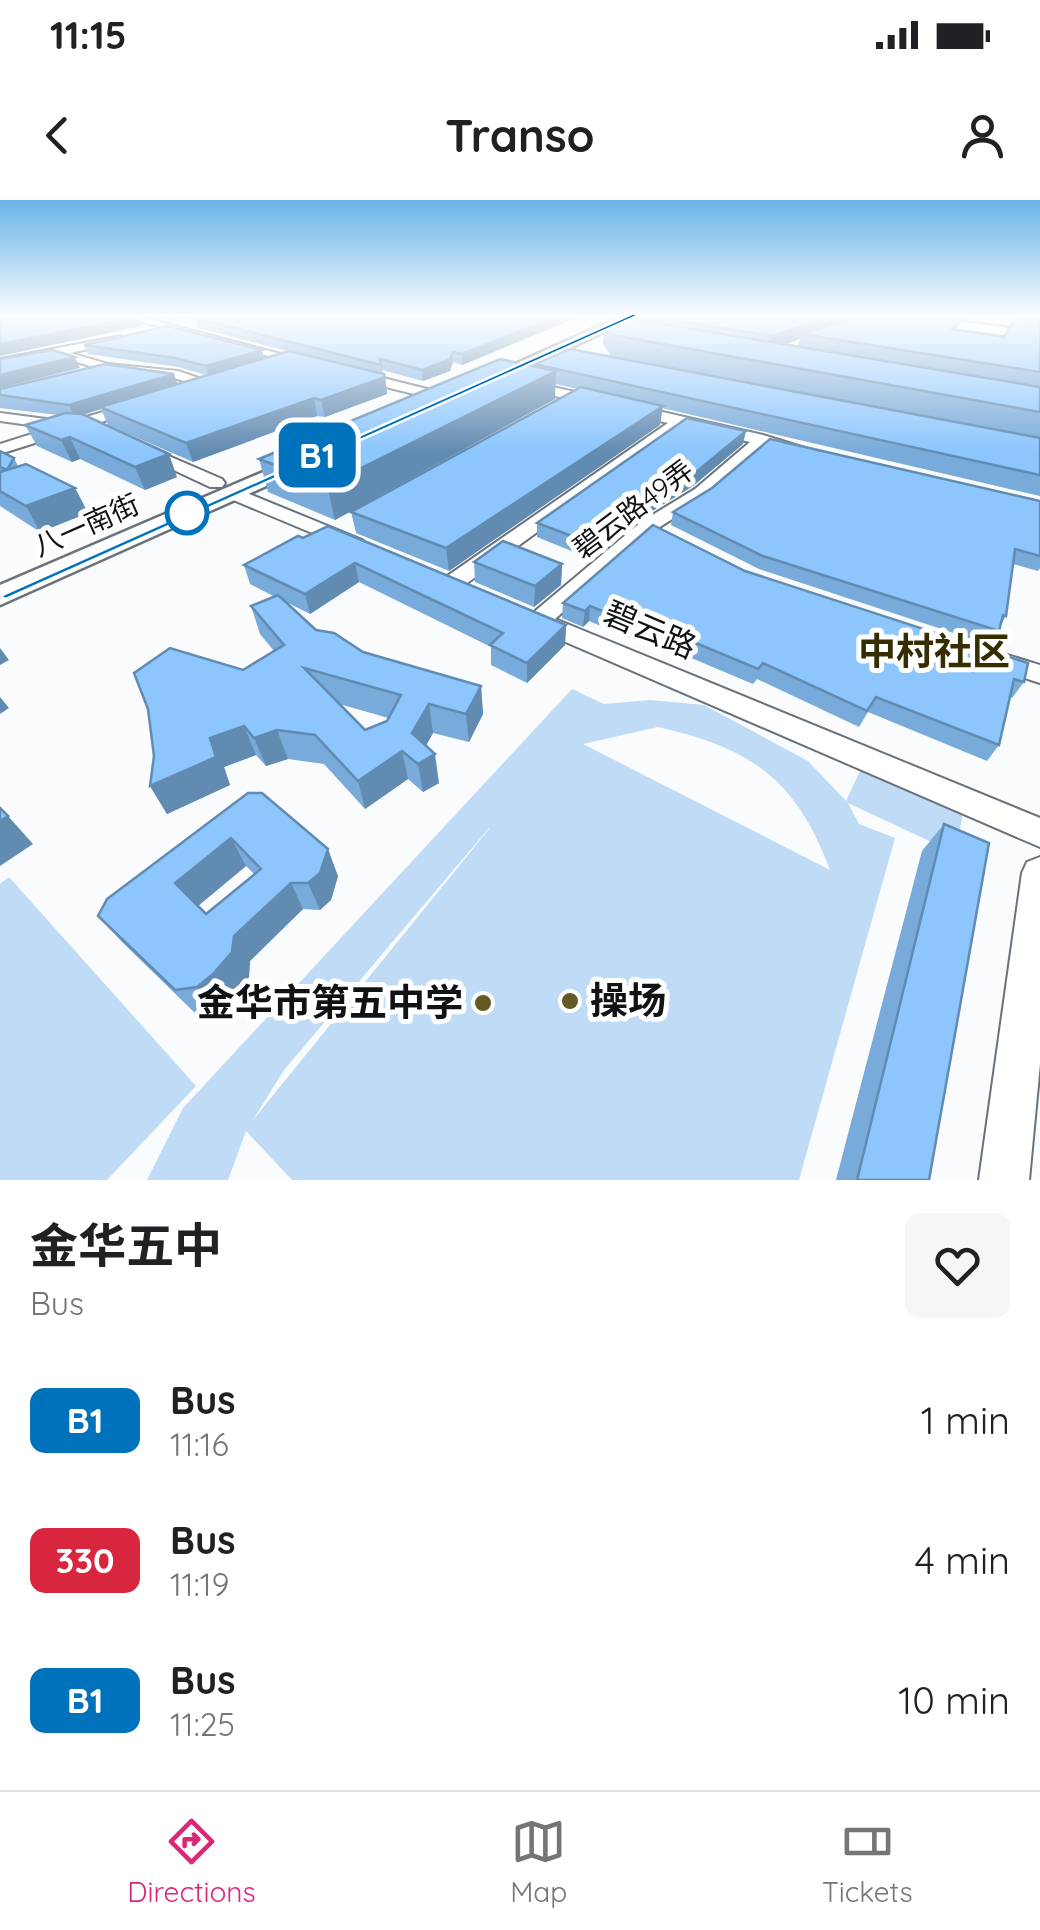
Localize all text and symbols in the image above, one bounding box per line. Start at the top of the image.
text: 11:15 [50,11,127,59]
text: Transo [445,107,595,163]
icon: back [30,108,85,163]
icon: person [955,108,1010,163]
line badge: B1 [272,422,362,488]
text: B1 [299,433,335,477]
street label: 碧云路49弄 [566,452,700,565]
street label: 八一南街 [28,486,144,563]
unlabelled marker [166,492,208,534]
street label: 碧云路 [598,592,702,666]
district label: 中村社区 [858,627,1010,675]
place label: 操场 [590,976,666,1024]
place label: 金华市第五中学 [197,978,463,1026]
marker: 操场 [559,990,581,1012]
marker: 金华市第五中学 [472,992,494,1014]
button: heart [905,1213,1010,1318]
text: 金华五中 [30,1215,222,1275]
text: Bus [30,1283,84,1323]
text: Bus [170,1376,236,1424]
text: 1 min [921,1396,1010,1444]
text: B1 [67,1398,103,1442]
text: 11:16 [170,1424,229,1464]
text: Bus [170,1516,236,1564]
text: 4 min [915,1536,1010,1584]
text: 330 [55,1538,115,1582]
text: 11:19 [170,1564,229,1604]
text: Bus [170,1656,236,1704]
text: 10 min [898,1676,1010,1724]
text: B1 [67,1678,103,1722]
text: 11:25 [170,1704,235,1744]
tab: Directions [127,1814,256,1909]
tab: Map [510,1814,567,1909]
tab: Tickets [822,1814,913,1909]

